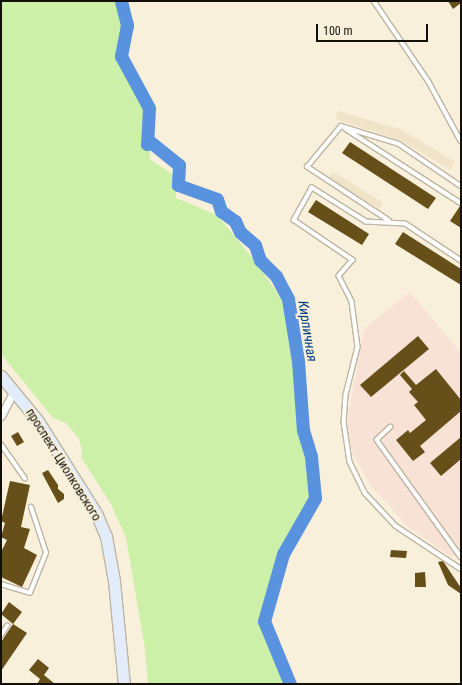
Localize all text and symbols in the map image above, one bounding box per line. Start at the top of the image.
scale bar [318,16,430,42]
text: 100 m [323,24,353,38]
water label: Кирпичная [295,299,321,363]
street label: проспект Циолковского [22,406,104,524]

